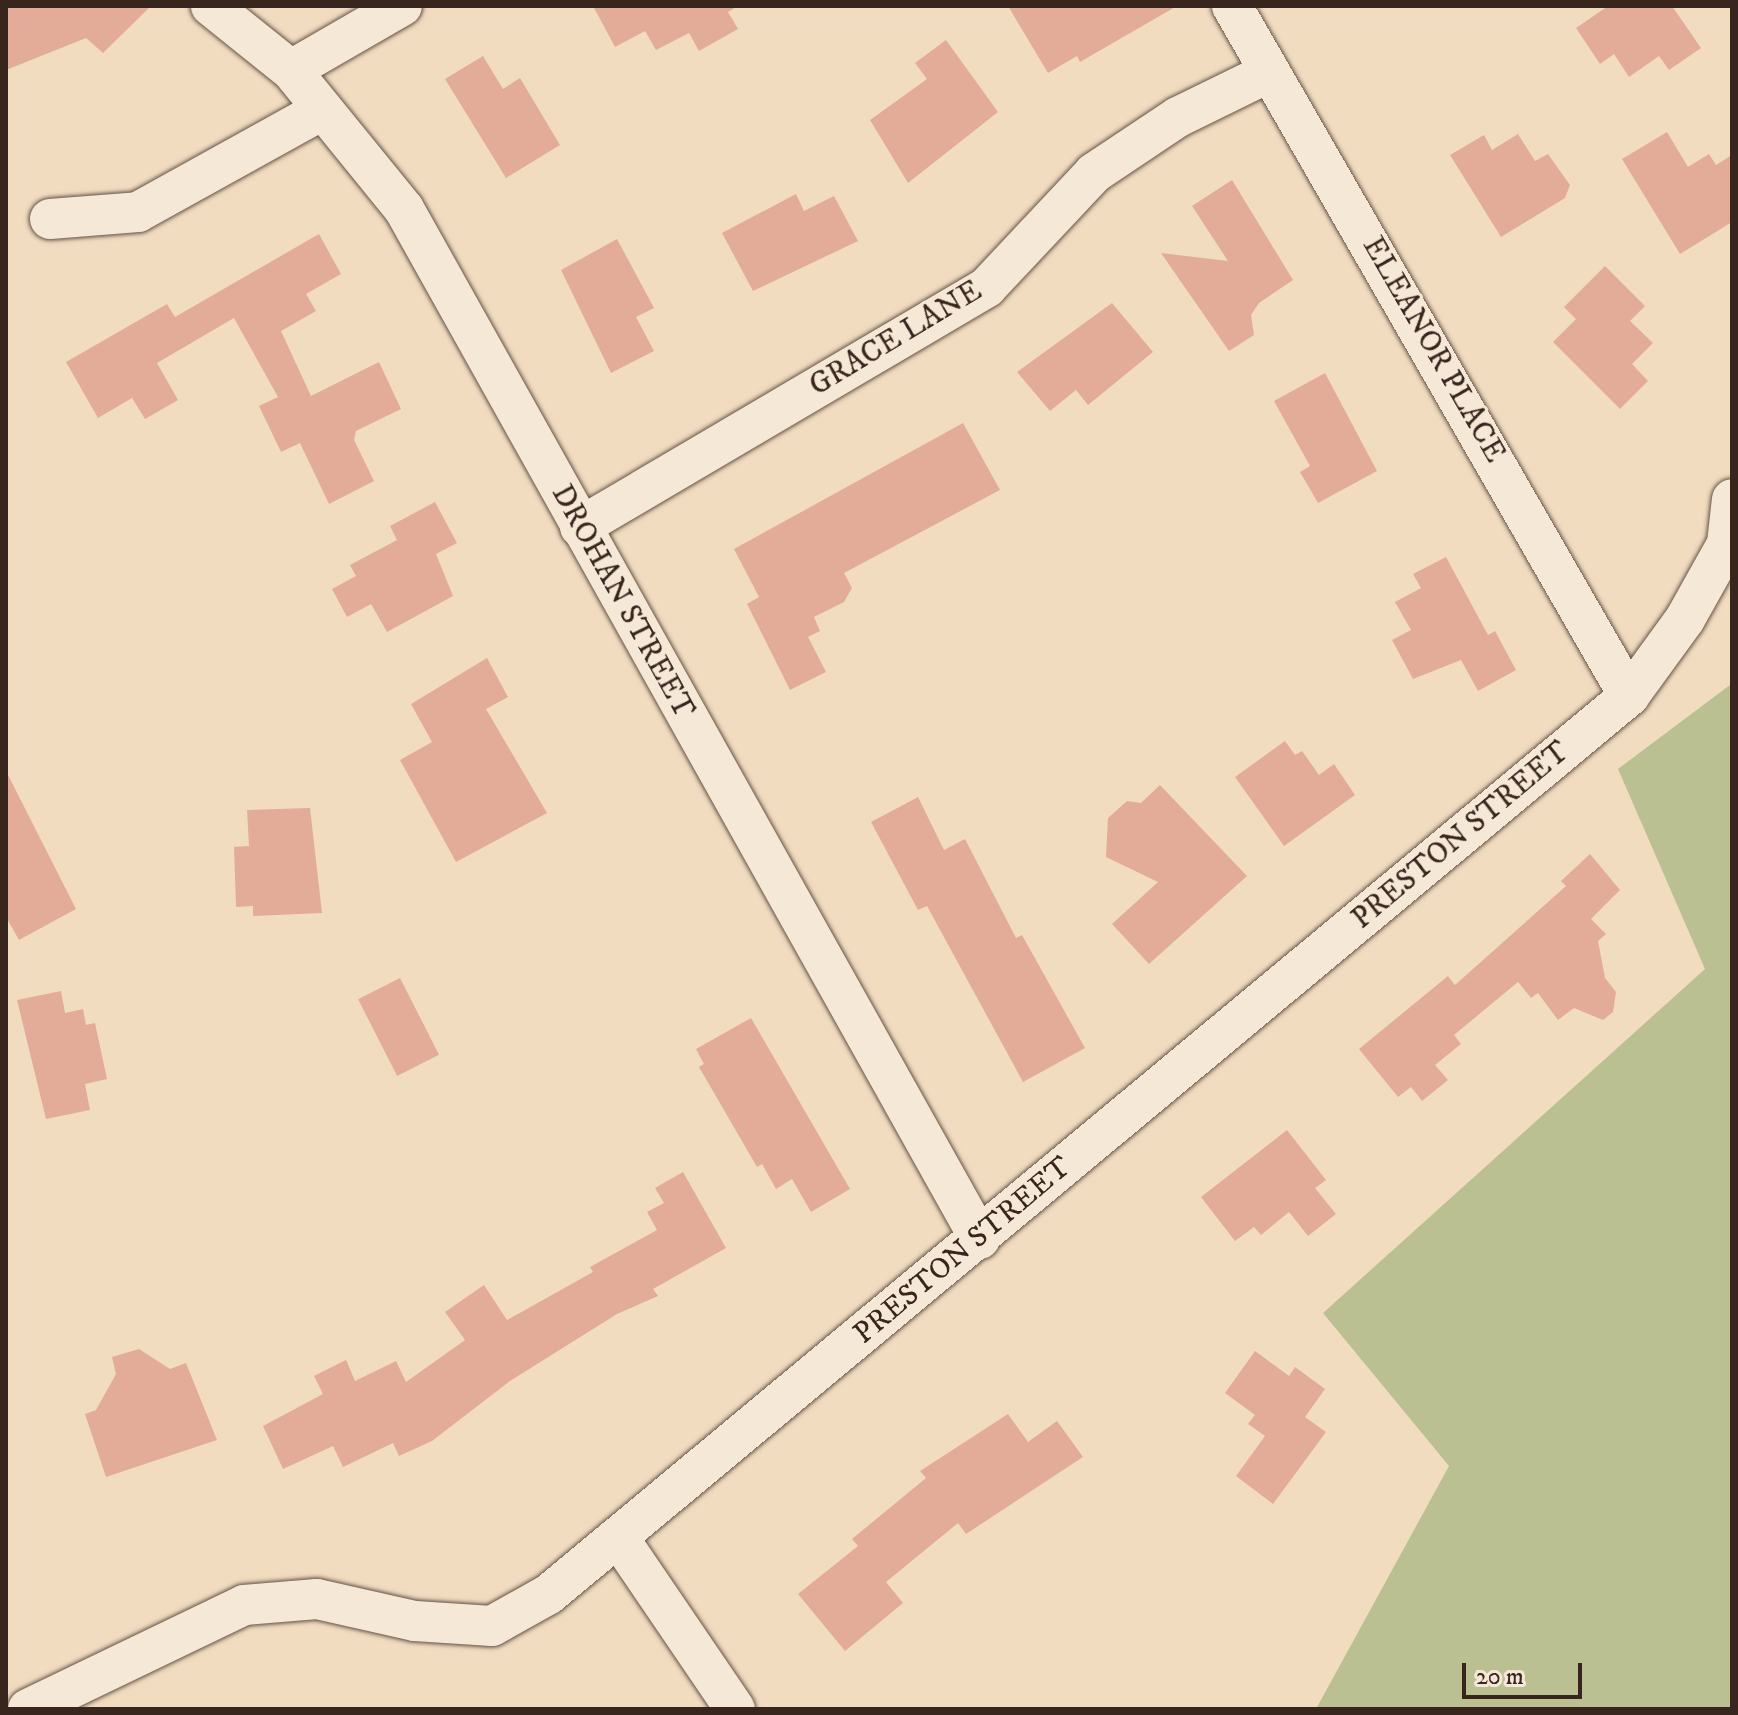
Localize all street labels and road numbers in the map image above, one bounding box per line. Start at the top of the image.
street label: ELEANOR PLACE [1354,231,1512,469]
street label: GRACE LANE [803,273,989,405]
street label: DROHAN STREET [543,479,701,725]
street label: PRESTON STREET [1345,735,1577,937]
street label: PRESTON STREET [847,1150,1079,1352]

